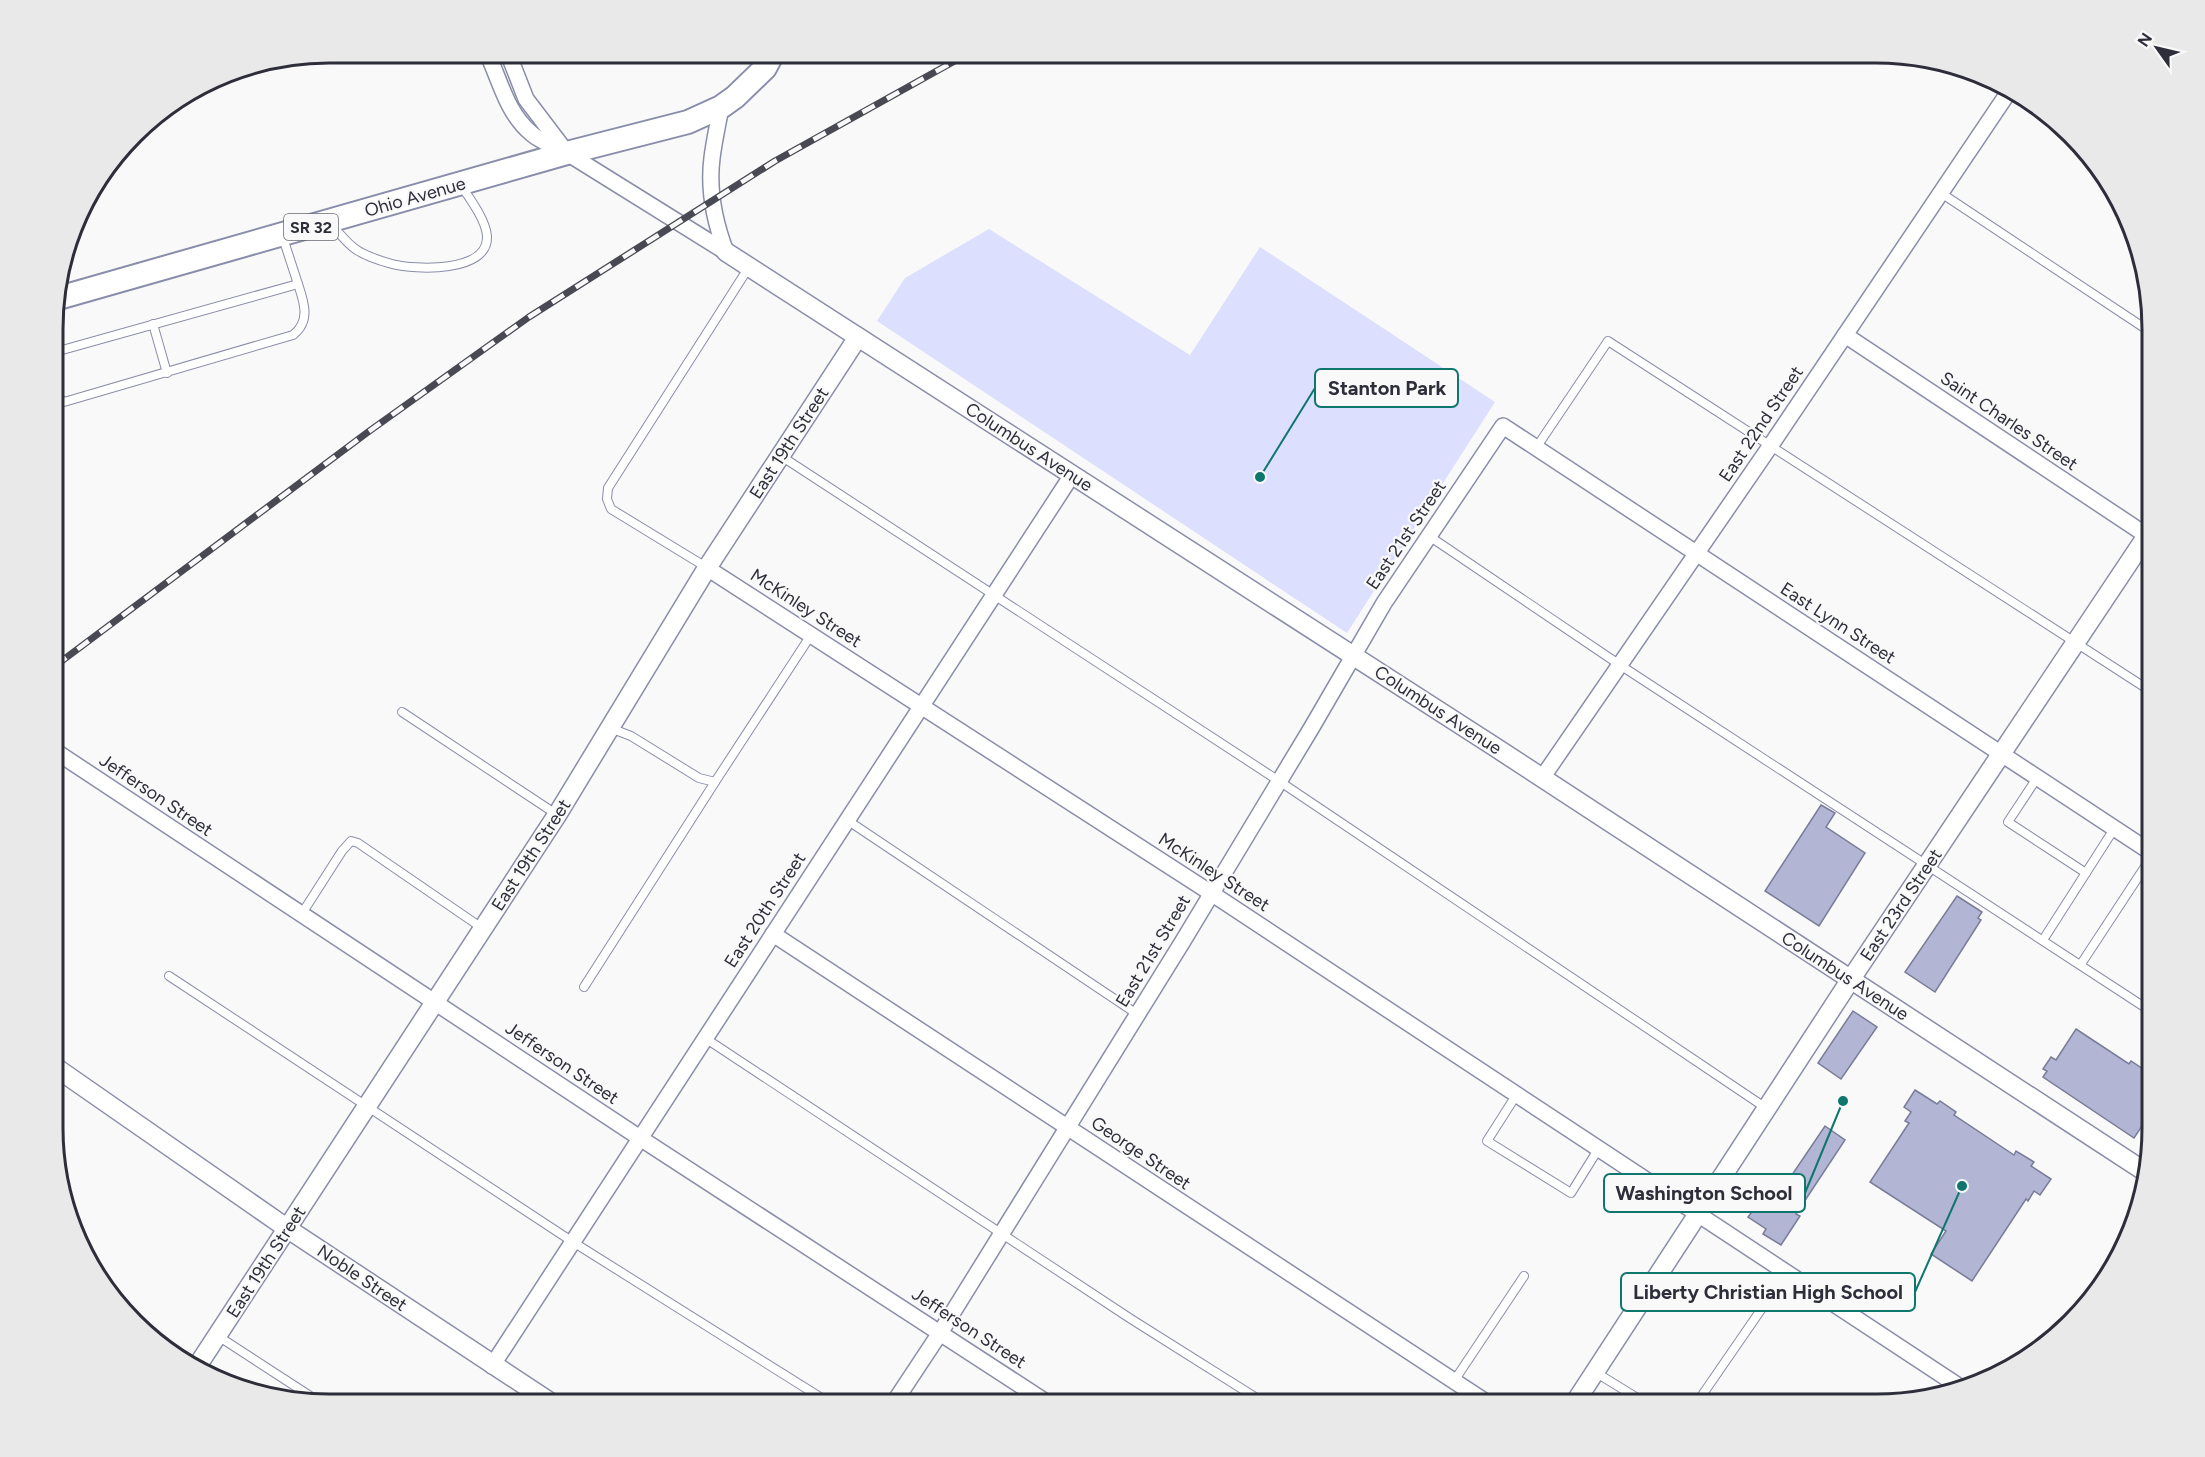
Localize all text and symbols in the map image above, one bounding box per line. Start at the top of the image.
north arrow [2127,18,2187,78]
text: N [2134,29,2156,50]
street label: Ohio Avenue [362,172,468,222]
road number: SR 32 [284,214,338,240]
street label: East 22nd Street [1714,362,1808,486]
street label: Saint Charles Street [1936,367,2082,475]
callout: Stanton Park [1315,369,1458,407]
text: Stanton Park [1328,376,1446,400]
street label: East 19th Street [745,383,833,503]
street label: Columbus Avenue [961,398,1097,496]
street label: East 21st Street [1361,476,1451,594]
street label: McKinley Street [746,564,866,652]
street label: East Lynn Street [1776,578,1900,669]
street label: Columbus Avenue [1370,661,1506,759]
street label: Jefferson Street [95,749,217,841]
street label: East 19th Street [487,795,575,915]
street label: McKinley Street [1154,828,1274,916]
street label: East 23rd Street [1855,844,1947,965]
street label: East 20th Street [720,848,810,972]
street label: East 21st Street [1111,891,1195,1011]
street label: Columbus Avenue [1777,927,1913,1025]
street label: Jefferson Street [501,1017,623,1109]
street label: George Street [1087,1112,1195,1194]
callout: Washington School [1604,1174,1805,1212]
text: Washington School [1615,1181,1793,1205]
street label: East 19th Street [222,1202,310,1322]
street label: Noble Street [313,1240,411,1316]
callout: Liberty Christian High School [1621,1273,1915,1311]
text: Liberty Christian High School [1633,1280,1903,1304]
street label: Jefferson Street [908,1283,1030,1373]

